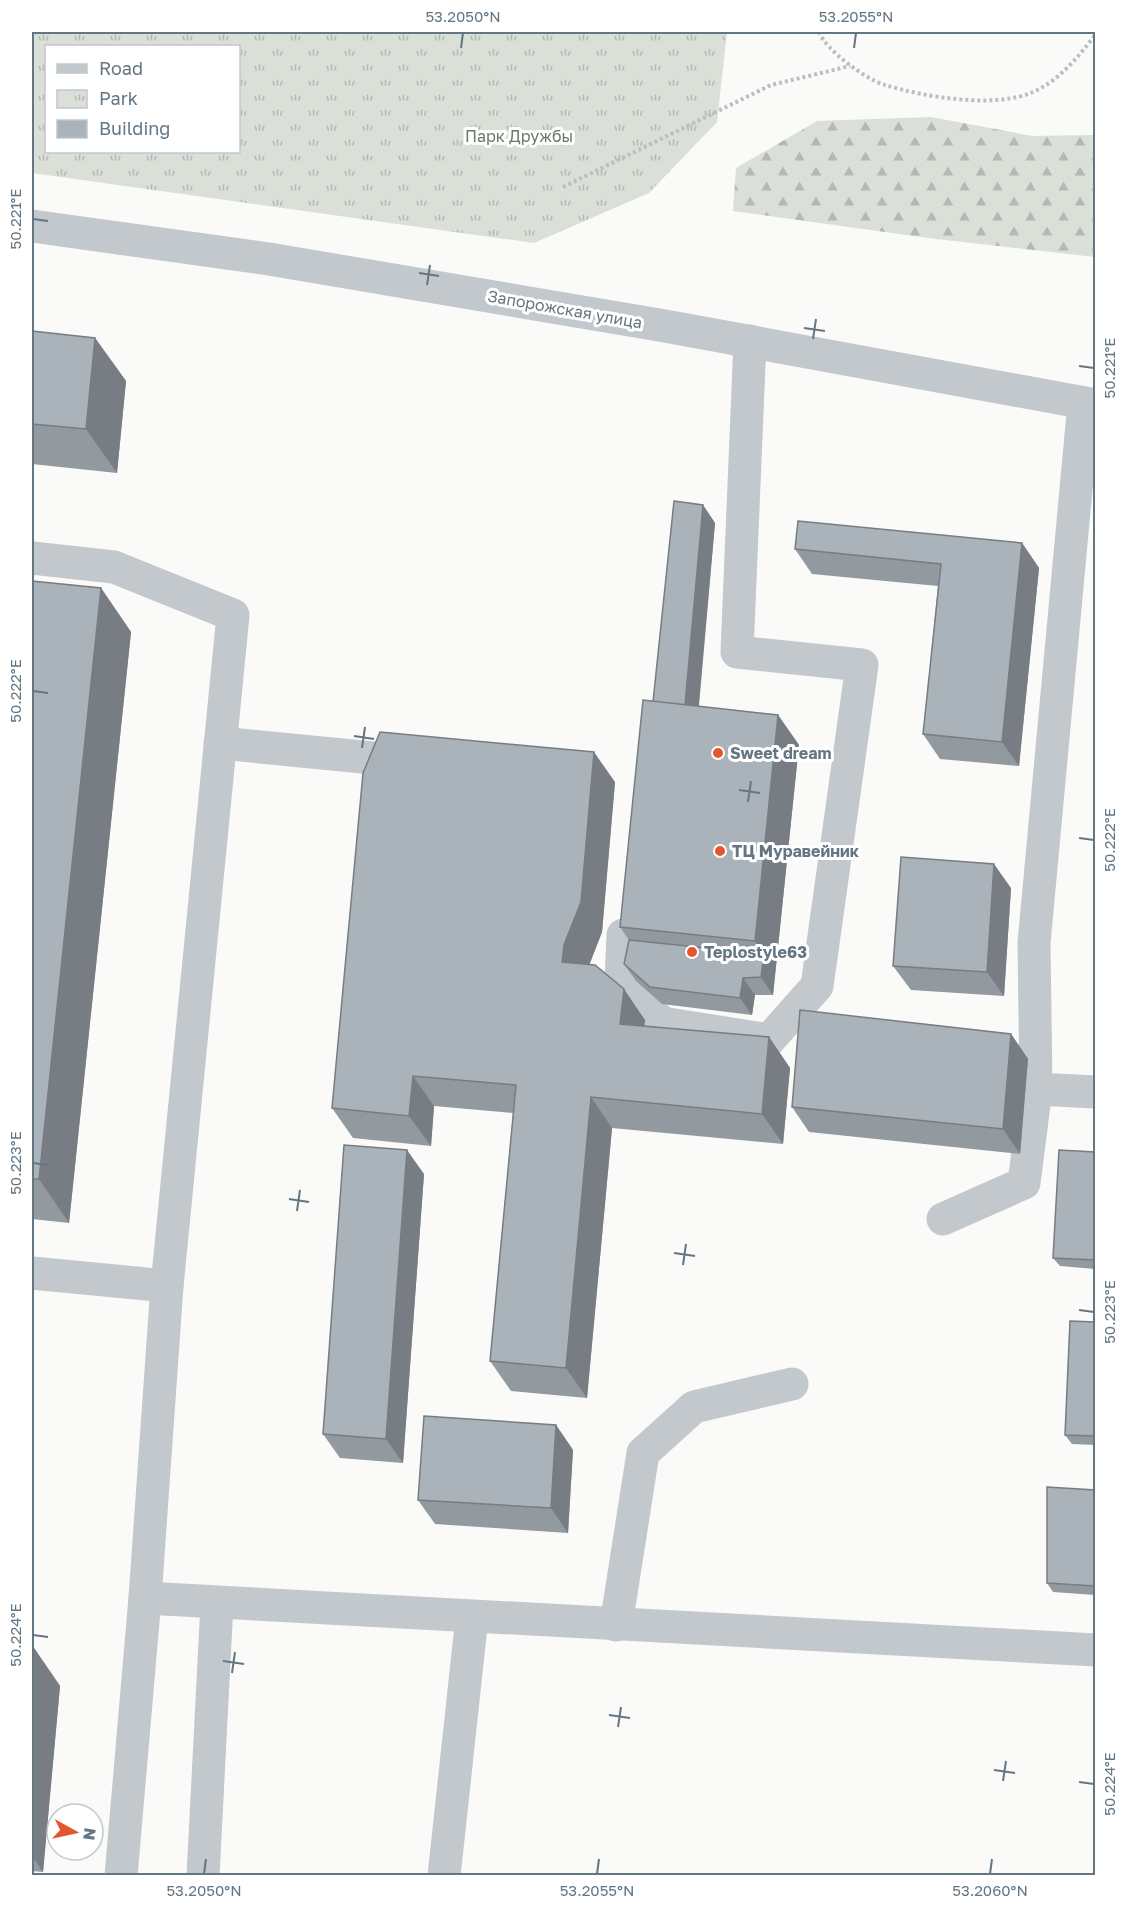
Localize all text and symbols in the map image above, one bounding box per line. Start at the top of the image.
text: 53.2050°N [425,7,501,25]
text: 53.2055°N [819,7,893,25]
legend [45,45,240,153]
text: Road [99,57,143,79]
text: Park [99,87,138,109]
text: Building [99,117,170,139]
park label: Парк Дружбы [465,126,573,146]
text: 50.221°E [6,189,24,249]
street label: Запорожская улица [486,286,644,332]
text: 50.221°E [1100,338,1118,398]
text: 50.222°E [6,659,24,723]
place label: Sweet dream [730,743,832,763]
marker: Sweet dream [711,746,725,760]
text: 50.222°E [1100,808,1118,872]
place label: ТЦ Муравейник [732,841,860,861]
marker: ТЦ Муравейник [713,844,727,858]
place label: Teplostyle63 [704,942,807,962]
marker: Teplostyle63 [685,945,699,959]
text: 50.223°E [6,1131,24,1195]
text: 50.223°E [1100,1280,1118,1344]
text: 50.224°E [6,1603,24,1667]
text: 50.224°E [1100,1752,1118,1816]
north arrow [45,1802,105,1862]
text: N [79,1827,101,1842]
text: 53.2050°N [166,1881,242,1899]
text: 53.2055°N [560,1881,634,1899]
text: 53.2060°N [952,1881,1028,1899]

